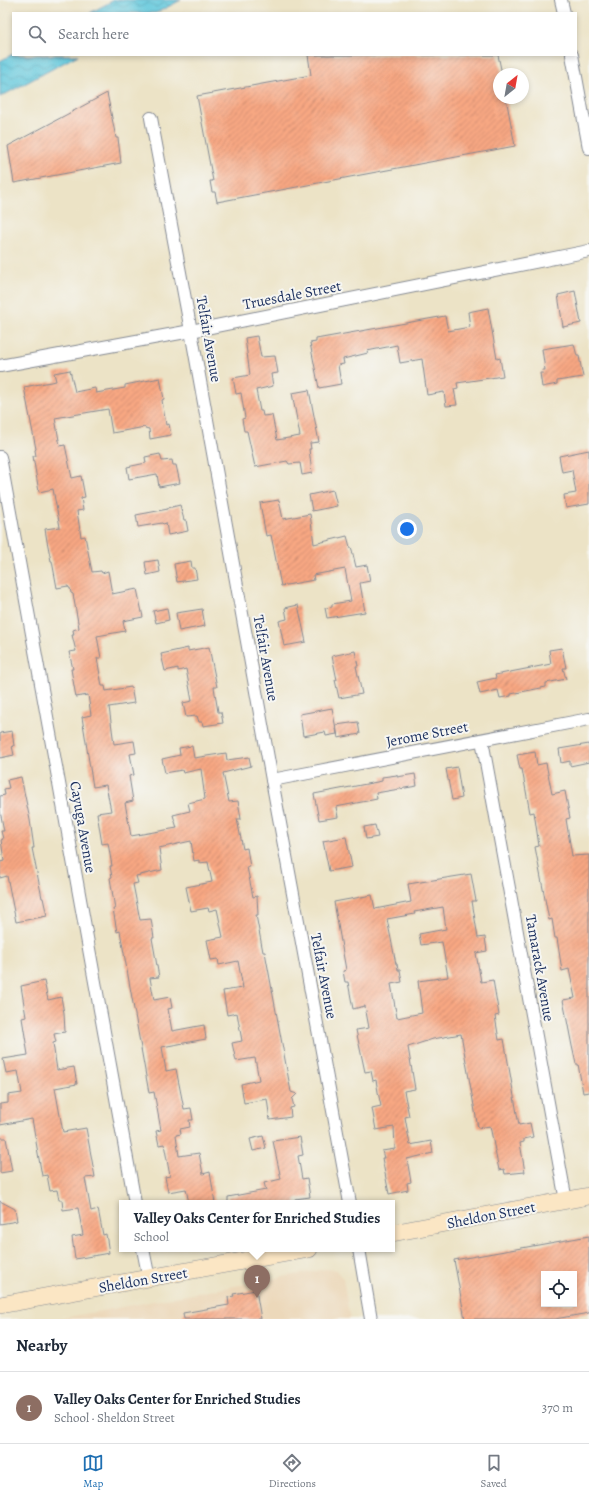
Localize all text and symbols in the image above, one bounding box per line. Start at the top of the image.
search box [12,12,577,56]
icon: search [26,23,48,45]
text: Search here [58,24,129,44]
north arrow [493,68,529,104]
street label: Truesdale Street [241,276,343,314]
street label: Telfair Avenue [192,294,226,384]
your location [397,519,417,539]
street label: Telfair Avenue [249,613,283,703]
street label: Jerome Street [384,716,470,752]
street label: Cayuga Avenue [65,780,101,875]
street label: Tamarack Avenue [521,913,559,1023]
street label: Telfair Avenue [306,931,342,1021]
street label: Sheldon Street [445,1197,537,1233]
popup [119,1200,395,1252]
text: Valley Oaks Center for Enriched Studies [134,1208,380,1228]
text: School [134,1228,169,1245]
street label: Sheldon Street [97,1262,189,1298]
pin: 1 [244,1265,270,1298]
map controls [541,1271,577,1307]
button: locate [541,1271,577,1307]
text: Nearby [16,1334,67,1357]
text: Valley Oaks Center for Enriched Studies [54,1389,301,1409]
text: 1 [27,1399,31,1416]
text: 370 m [542,1399,573,1416]
text: School · Sheldon Street [54,1409,175,1426]
tab: Map [82,1452,104,1491]
tab: Directions [269,1452,316,1491]
tab: Saved [481,1452,507,1491]

